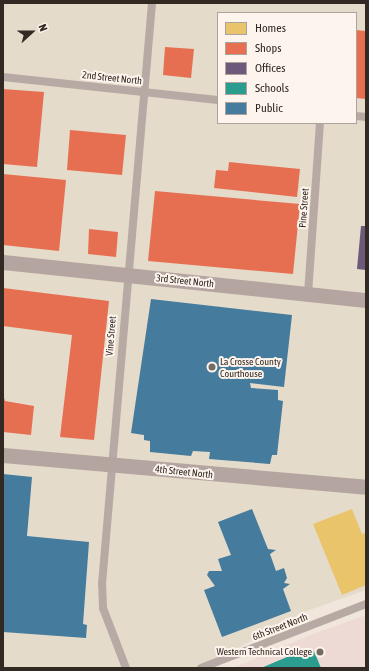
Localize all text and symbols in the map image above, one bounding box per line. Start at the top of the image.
north arrow [12,12,52,52]
legend [217,12,357,124]
text: Homes [255,21,286,35]
text: N [36,23,50,33]
text: Shops [255,41,281,55]
text: Offices [255,61,285,75]
street label: 2nd Street North [81,69,143,87]
text: Schools [255,81,289,95]
text: Public [255,101,283,115]
street label: Pine Street [297,188,311,228]
street label: 3rd Street North [155,272,215,290]
street label: Vine Street [103,316,119,356]
place label: La Crosse County Courthouse [220,355,281,378]
marker: La Crosse County Courthouse [207,362,217,372]
street label: 4th Street North [154,463,214,481]
street label: 6th Street North [251,611,309,643]
place label: Western Technical College [217,646,312,658]
marker: Western Technical College [315,647,325,657]

